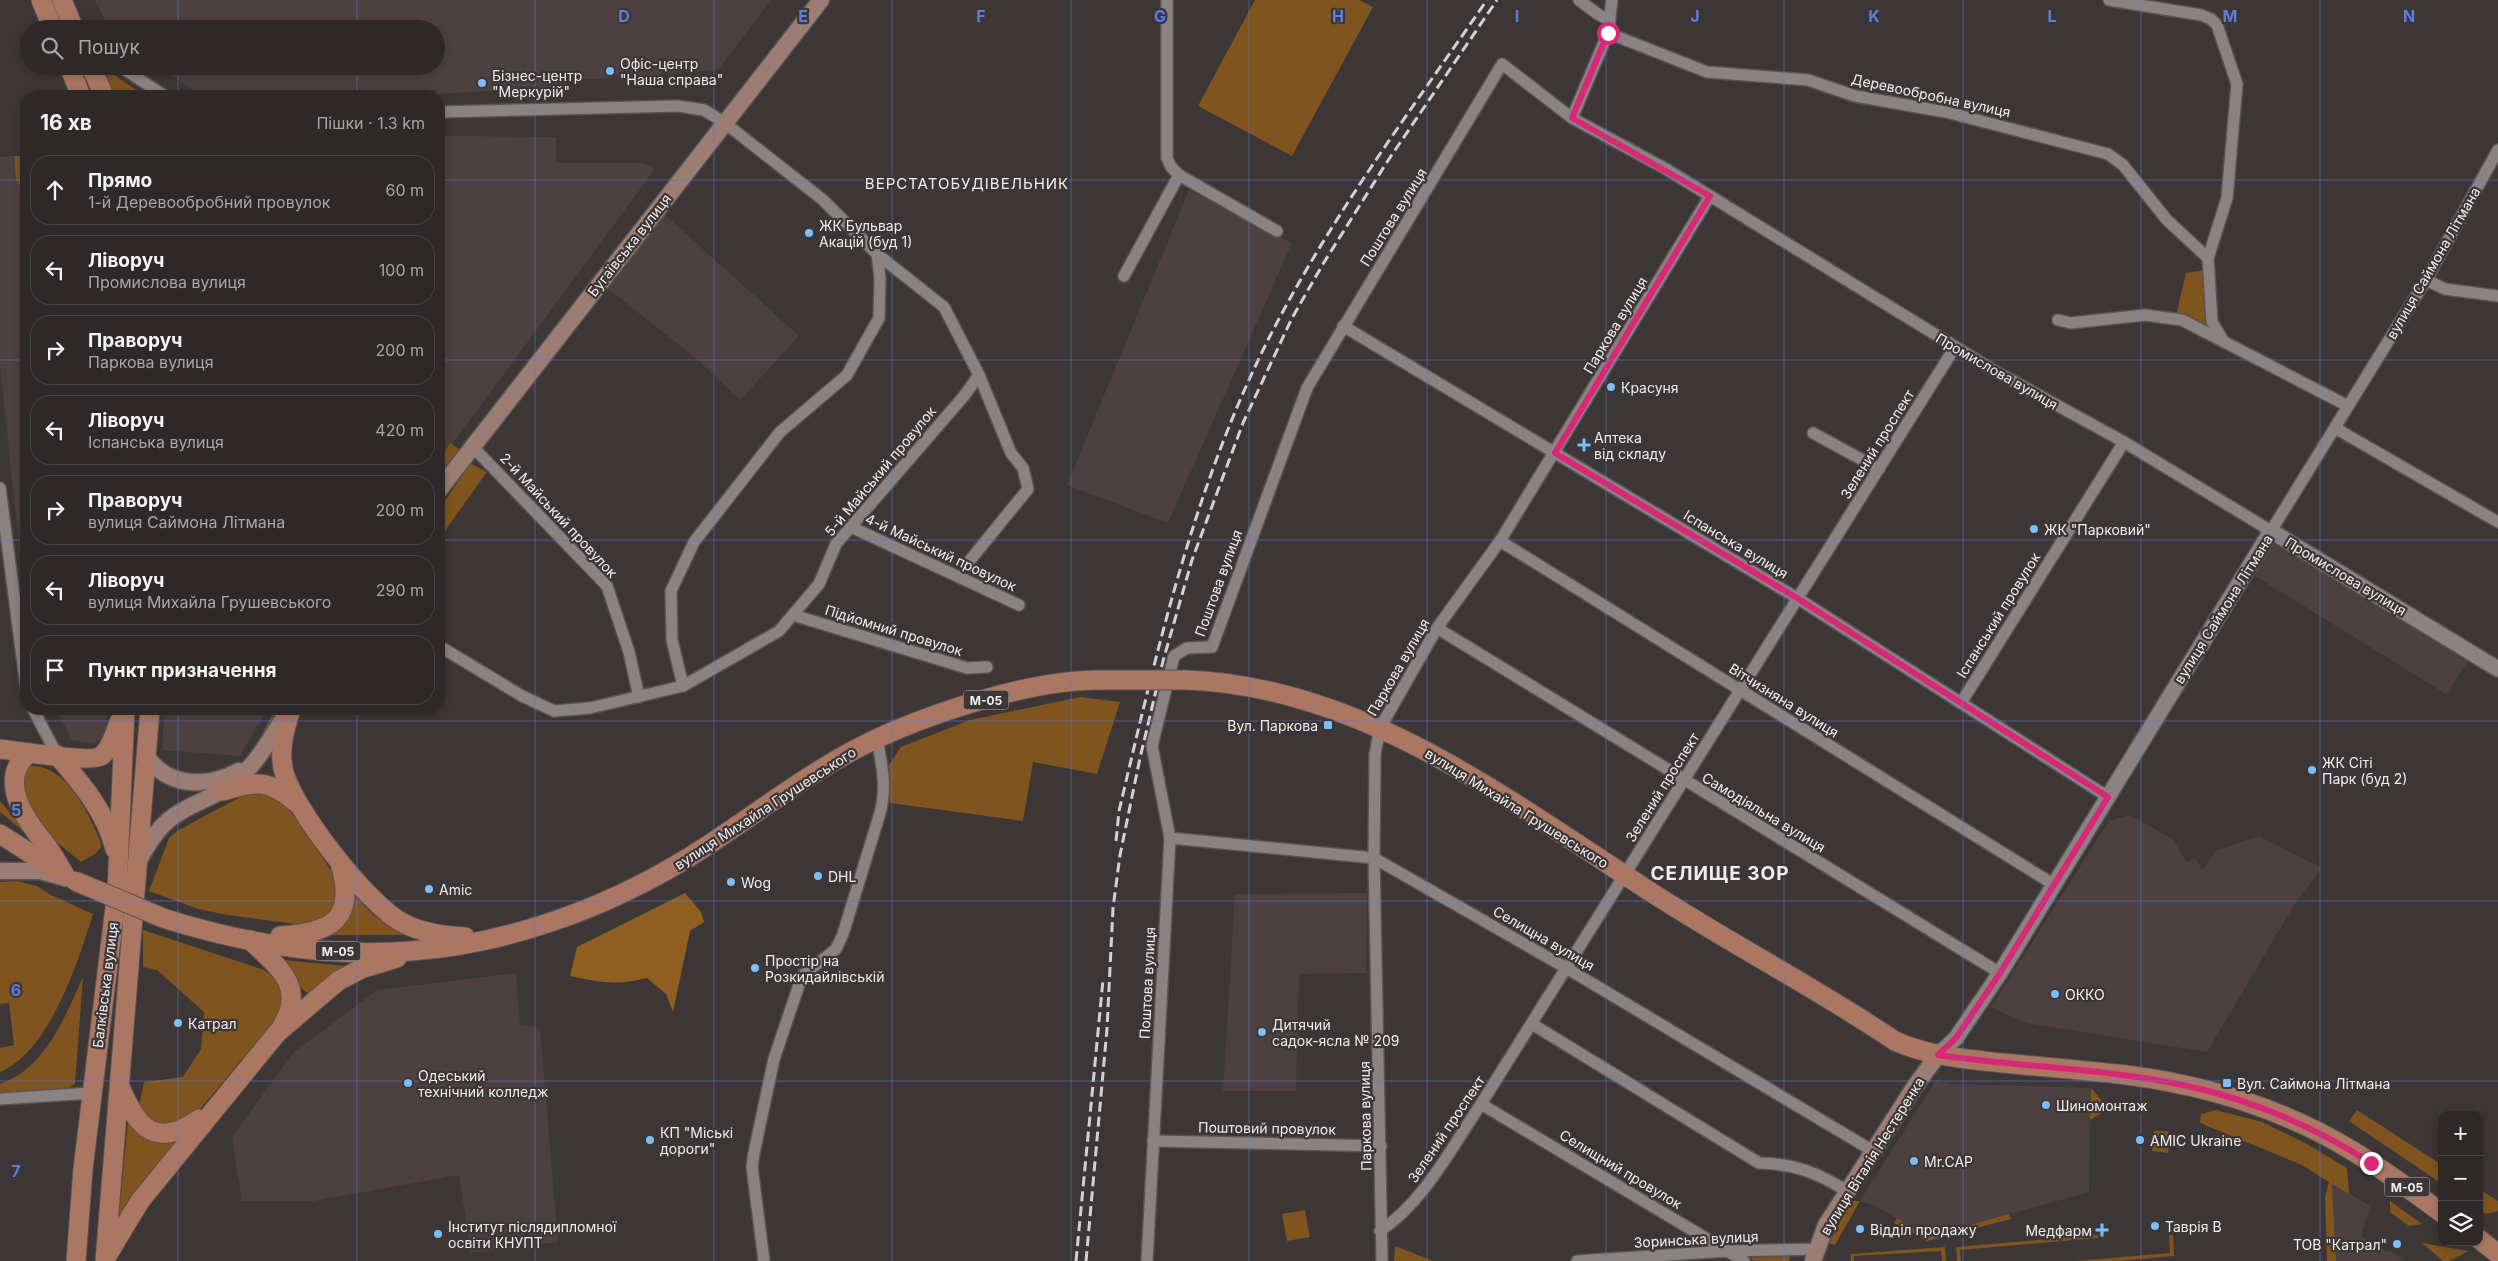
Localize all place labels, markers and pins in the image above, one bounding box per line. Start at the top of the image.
place label: Офіс-центр "Наша справа" [620,55,723,88]
marker: Офіс-центр "Наша справа" [604,65,616,77]
place label: Бізнес-центр "Меркурій" [492,67,582,100]
marker: Бізнес-центр "Меркурій" [476,77,488,89]
place label: ЖК Бульвар Акацій (буд 1) [819,217,912,250]
marker: ЖК Бульвар Акацій (буд 1) [803,227,815,239]
place label: Красуня [1621,379,1679,396]
marker: Красуня [1605,381,1617,393]
place label: Аптека від складу [1594,429,1666,462]
marker: Аптека від складу [1578,439,1590,451]
place label: ЖК "Парковий" [2044,521,2151,538]
marker: ЖК "Парковий" [2028,523,2040,535]
place label: Вул. Паркова [1227,717,1318,734]
marker: Вул. Паркова [1322,719,1334,731]
place label: ЖК Сіті Парк (буд 2) [2322,754,2407,787]
marker: ЖК Сіті Парк (буд 2) [2306,764,2318,776]
place label: DHL [828,868,857,885]
marker: DHL [812,870,824,882]
place label: Wog [741,874,771,891]
marker: Wog [725,876,737,888]
place label: Amic [439,881,472,898]
marker: Amic [423,883,435,895]
place label: Простір на Розкидайлівській [765,952,884,985]
marker: Простір на Розкидайлівській [749,962,761,974]
place label: ОККО [2065,986,2105,1003]
marker: ОККО [2049,988,2061,1000]
place label: Катрал [188,1015,237,1032]
place label: Дитячий садок-ясла № 209 [1272,1016,1399,1049]
marker: Катрал [172,1017,184,1029]
marker: Дитячий садок-ясла № 209 [1256,1026,1268,1038]
place label: Одеський технічний колледж [418,1067,548,1100]
place label: Вул. Саймона Літмана [2237,1075,2390,1092]
marker: Одеський технічний колледж [402,1077,414,1089]
marker: Вул. Саймона Літмана [2221,1077,2233,1089]
place label: Шиномонтаж [2056,1097,2148,1114]
marker: Шиномонтаж [2040,1099,2052,1111]
place label: КП "Міські дороги" [660,1124,733,1157]
place label: AMIC Ukraine [2150,1132,2241,1149]
marker: КП "Міські дороги" [644,1134,656,1146]
marker: AMIC Ukraine [2134,1134,2146,1146]
place label: Mr.CAP [1924,1153,1973,1170]
marker: Mr.CAP [1908,1155,1920,1167]
place label: Інститут післядипломної освіти КНУПТ [448,1218,617,1251]
place label: Таврія В [2165,1218,2222,1235]
marker: Таврія В [2149,1220,2161,1232]
place label: Відділ продажу [1870,1221,1977,1238]
place label: Медфарм [2025,1222,2092,1239]
marker: Відділ продажу [1854,1223,1866,1235]
marker: Медфарм [2096,1224,2108,1236]
marker: Інститут післядипломної освіти КНУПТ [432,1228,444,1240]
place label: ТОВ "Катрал" [2293,1236,2387,1253]
marker: ТОВ "Катрал" [2391,1238,2403,1250]

